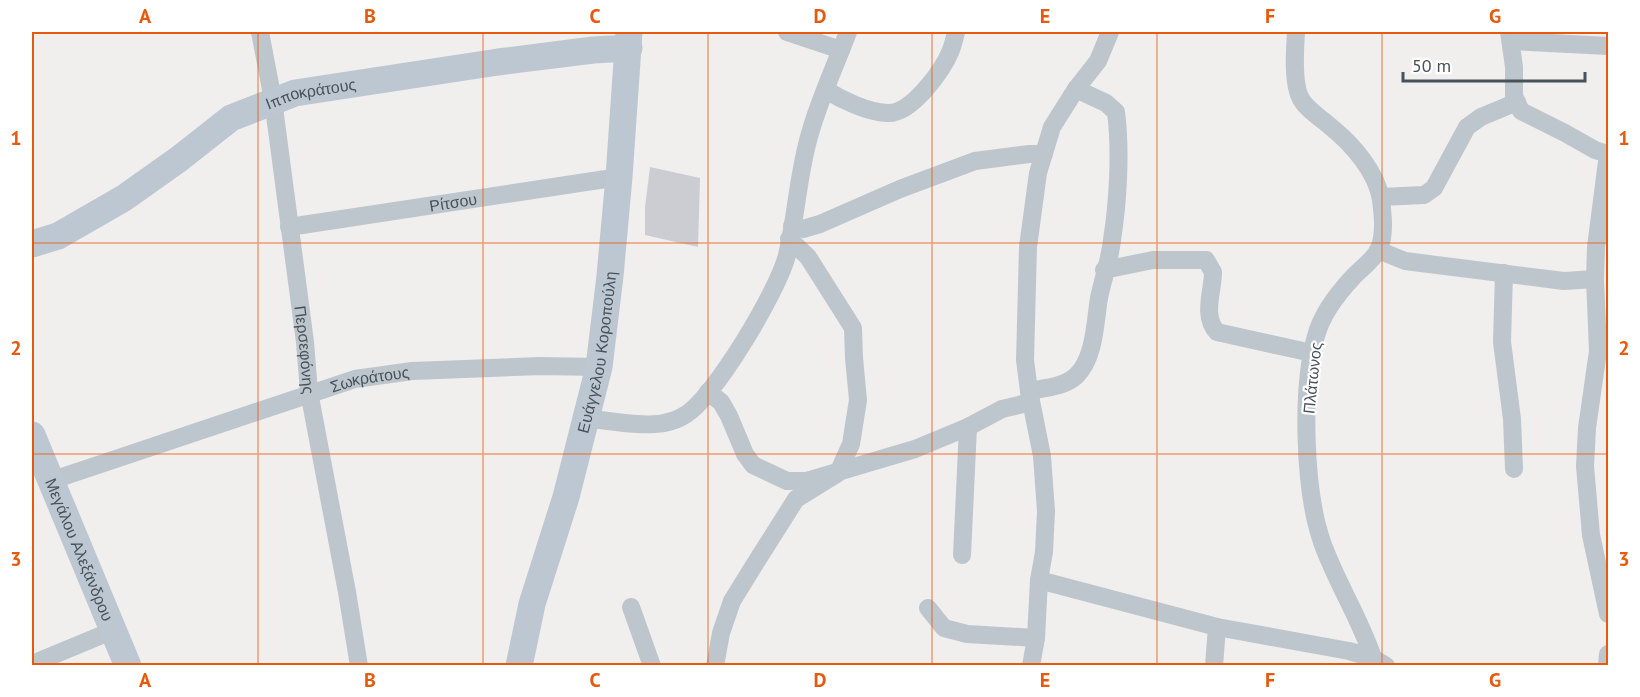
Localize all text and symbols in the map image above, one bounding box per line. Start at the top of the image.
text: A [139,3,152,29]
text: B [364,3,376,29]
text: C [589,3,601,29]
text: D [814,3,827,29]
text: E [1040,3,1050,29]
text: F [1265,3,1275,29]
text: G [1489,3,1501,29]
scale bar [1403,45,1584,83]
text: 50 m [1412,54,1451,77]
street label: Ιπποκράτους [263,74,358,114]
text: 1 [10,125,22,151]
text: 1 [1618,125,1630,151]
street label: Ρίτσου [428,189,478,216]
street label: Ευάγγελου Κοροπούλη [573,270,620,435]
street label: Περσεφόνης [290,304,319,395]
text: 2 [10,335,22,361]
text: 2 [1618,335,1630,361]
street label: Πλάτωνος [1298,341,1326,415]
street label: Σωκράτους [327,361,411,397]
street label: Μεγάλου Αλεξάνδρου [41,475,118,624]
text: 3 [10,546,22,572]
text: 3 [1618,546,1630,572]
text: A [139,667,152,693]
text: B [364,667,376,693]
text: C [589,667,601,693]
text: D [814,667,827,693]
text: E [1040,667,1050,693]
text: F [1265,667,1275,693]
text: G [1489,667,1501,693]

